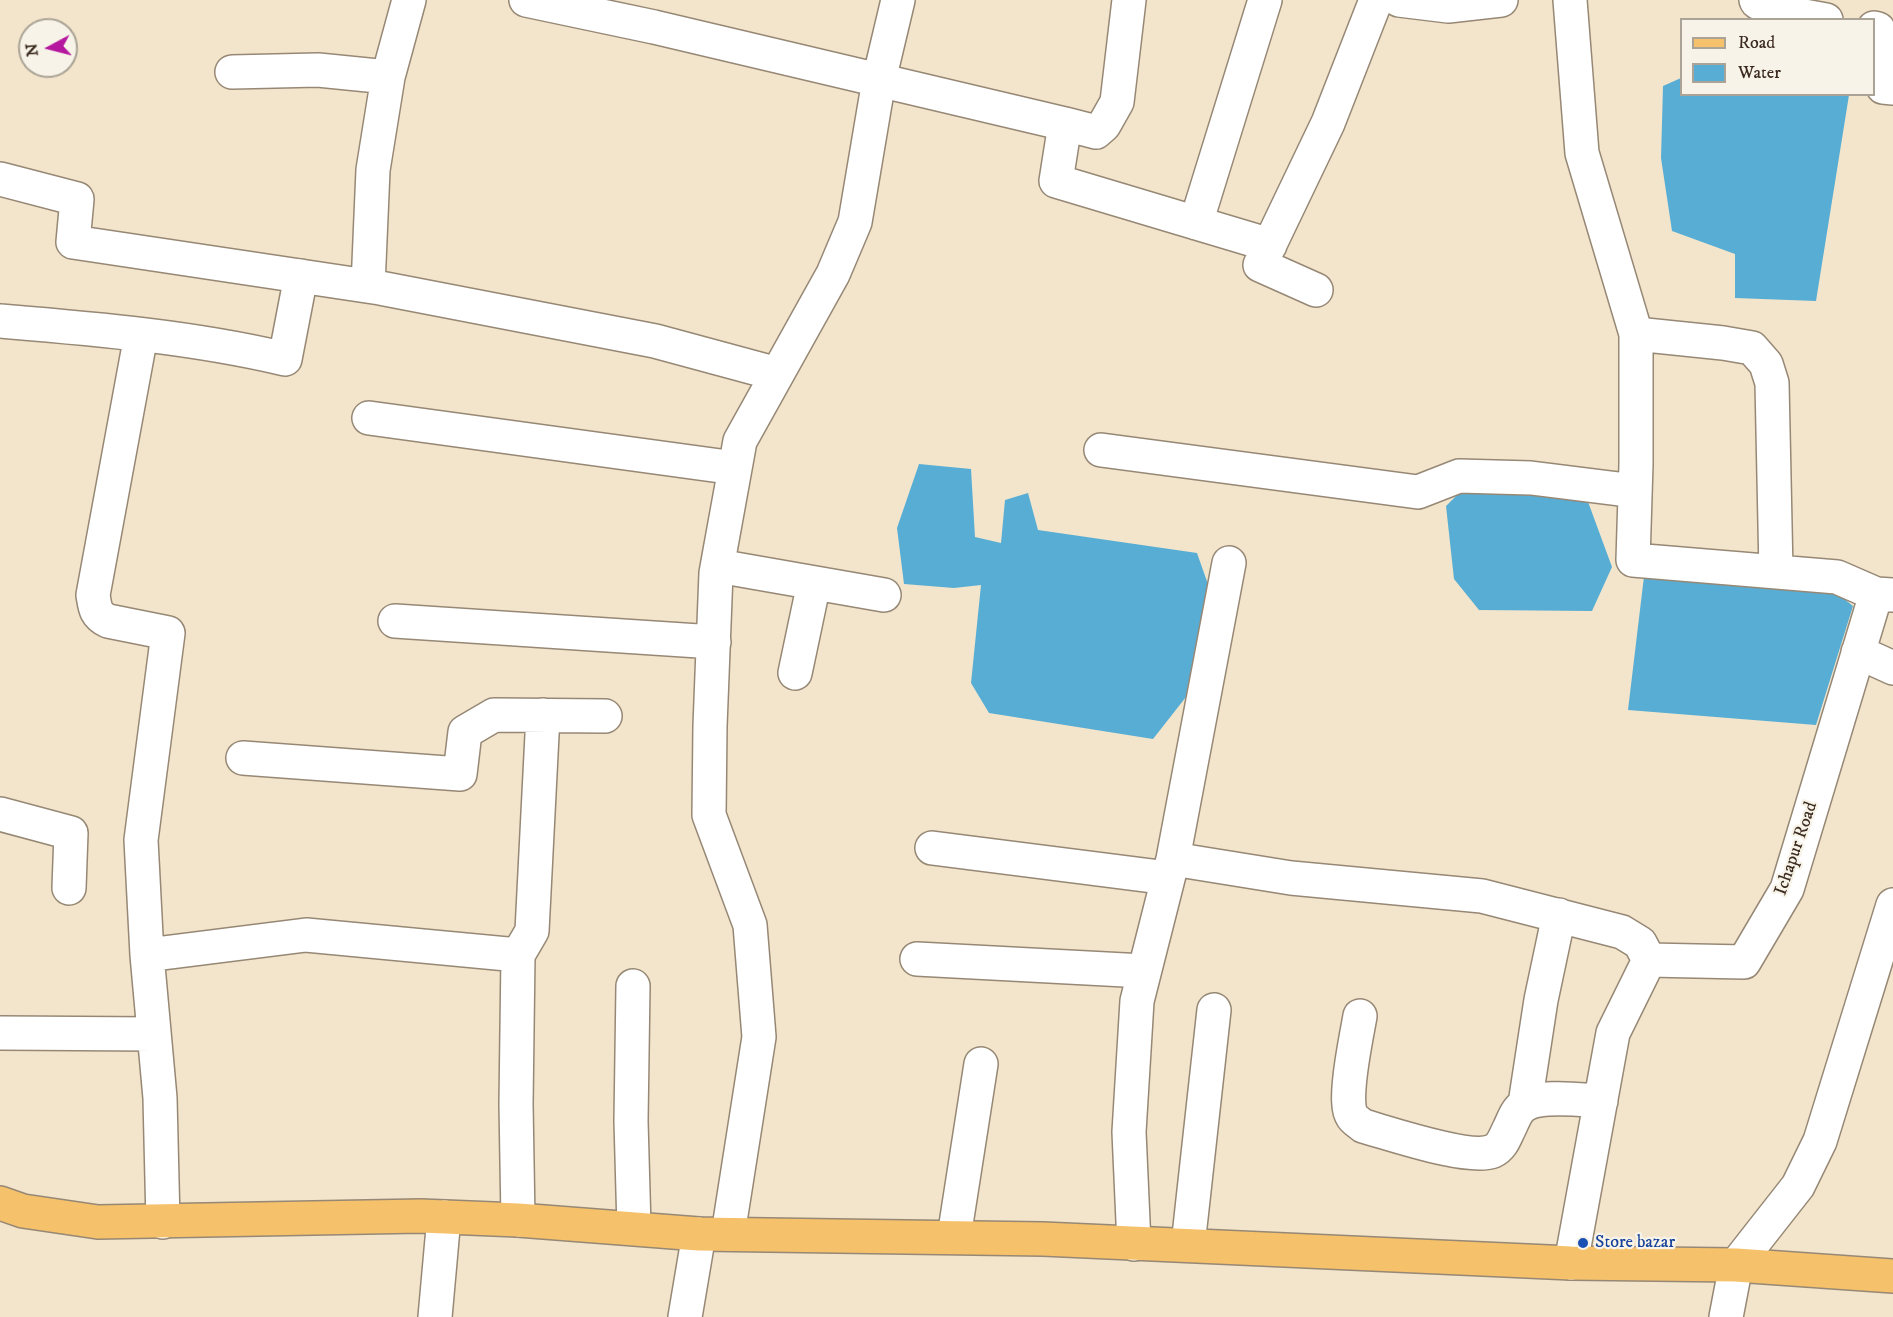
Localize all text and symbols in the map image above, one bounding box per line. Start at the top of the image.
north arrow [18,18,78,78]
legend [1680,18,1875,96]
text: Road [1738,32,1775,54]
text: N [21,42,43,58]
text: Water [1738,62,1781,84]
street label: Ichapur Road [1771,799,1823,899]
place label: Store bazar [1595,1232,1675,1254]
marker: Store bazar [1576,1236,1590,1250]

